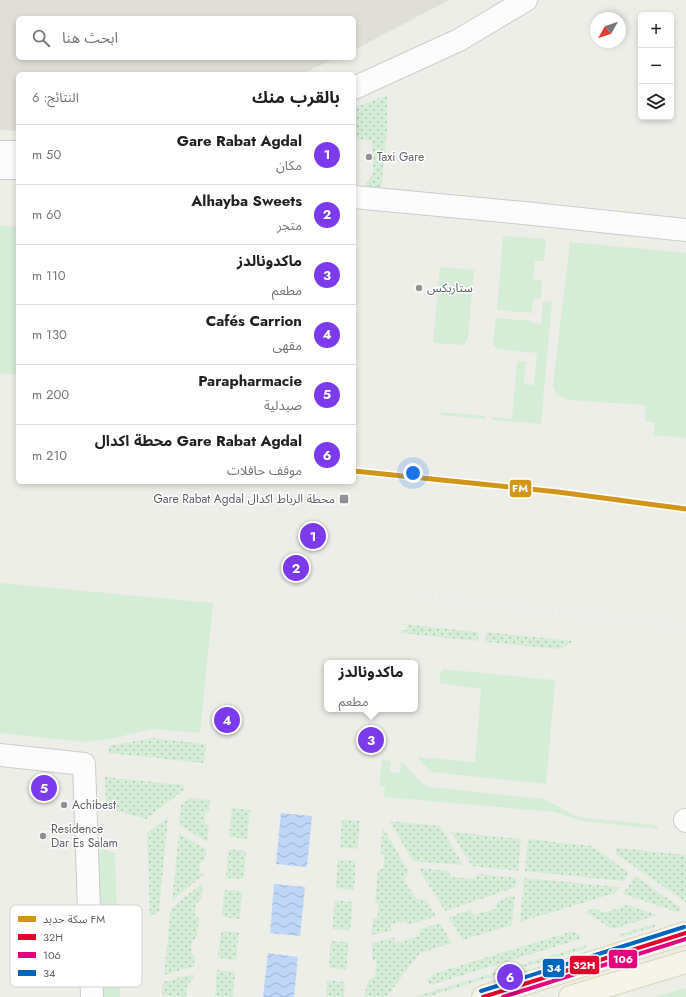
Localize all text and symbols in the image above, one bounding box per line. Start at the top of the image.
north arrow [590,12,626,48]
map controls [638,12,674,120]
button: + [638,12,674,48]
search box [16,16,356,60]
icon: search [30,27,52,49]
text: ابحث هنا [62,27,118,49]
button: − [638,48,674,84]
button: layers [638,84,674,120]
text: بالقرب منك [252,85,340,109]
text: النتائج: 6 [32,88,79,107]
text: Gare Rabat Agdal [177,130,302,152]
text: 50 m [32,145,61,164]
text: 1 [324,145,330,164]
place label: Taxi Gare [377,148,424,166]
marker: Taxi Gare [364,152,374,162]
text: مكان [276,156,302,175]
text: Alhayba Sweets [191,190,302,212]
text: 60 m [32,205,61,224]
text: 2 [323,205,331,224]
text: متجر [277,216,302,235]
text: ماكدونالدز [237,250,302,272]
text: 110 m [32,266,66,285]
text: 3 [323,266,331,285]
place label: ستاربكس [427,279,473,297]
text: مطعم [272,281,302,300]
marker: ستاربكس [414,283,424,293]
text: Cafés Carrion [206,310,302,332]
text: 130 m [32,325,67,344]
text: 4 [322,325,332,344]
text: مقهى [273,336,302,355]
text: Parapharmacie [198,370,302,392]
text: 200 m [32,385,69,404]
text: 5 [323,385,331,404]
text: صيدلية [264,396,302,415]
text: Gare Rabat Agdal محطة اكدال [95,430,302,452]
text: 210 m [32,446,67,465]
text: 6 [323,446,331,465]
text: موقف حافلات [227,461,302,480]
your location [403,463,423,483]
line badge: FM [509,479,532,498]
text: FM [512,480,528,496]
place label: Gare Rabat Agdal محطة الرباط اكدال [153,490,335,508]
marker: Gare Rabat Agdal محطة الرباط اكدال [338,493,350,505]
pin: 1 [300,521,326,551]
pin: 2 [283,553,309,583]
popup [324,660,418,712]
text: ماكدونالدز [338,661,404,683]
text: مطعم [338,692,369,711]
pin: 4 [214,705,240,735]
pin: 3 [358,725,384,755]
pin: 5 [31,773,57,803]
place label: Achibest [72,796,116,814]
marker: Achibest [59,800,69,810]
place label: Residence Dar Es Salam [51,820,118,852]
marker: Residence Dar Es Salam [38,831,48,841]
legend [10,905,142,987]
text: سكة حديد FM [43,911,105,927]
text: 32H [43,929,63,945]
text: 106 [43,947,61,963]
line badge: 106 [608,949,638,969]
text: 106 [613,951,633,967]
line badge: 32H [569,955,600,975]
text: 32H [573,957,595,973]
line badge: 34 [542,958,565,978]
text: 34 [547,960,562,976]
pin: 6 [497,962,523,992]
text: 34 [43,965,56,981]

